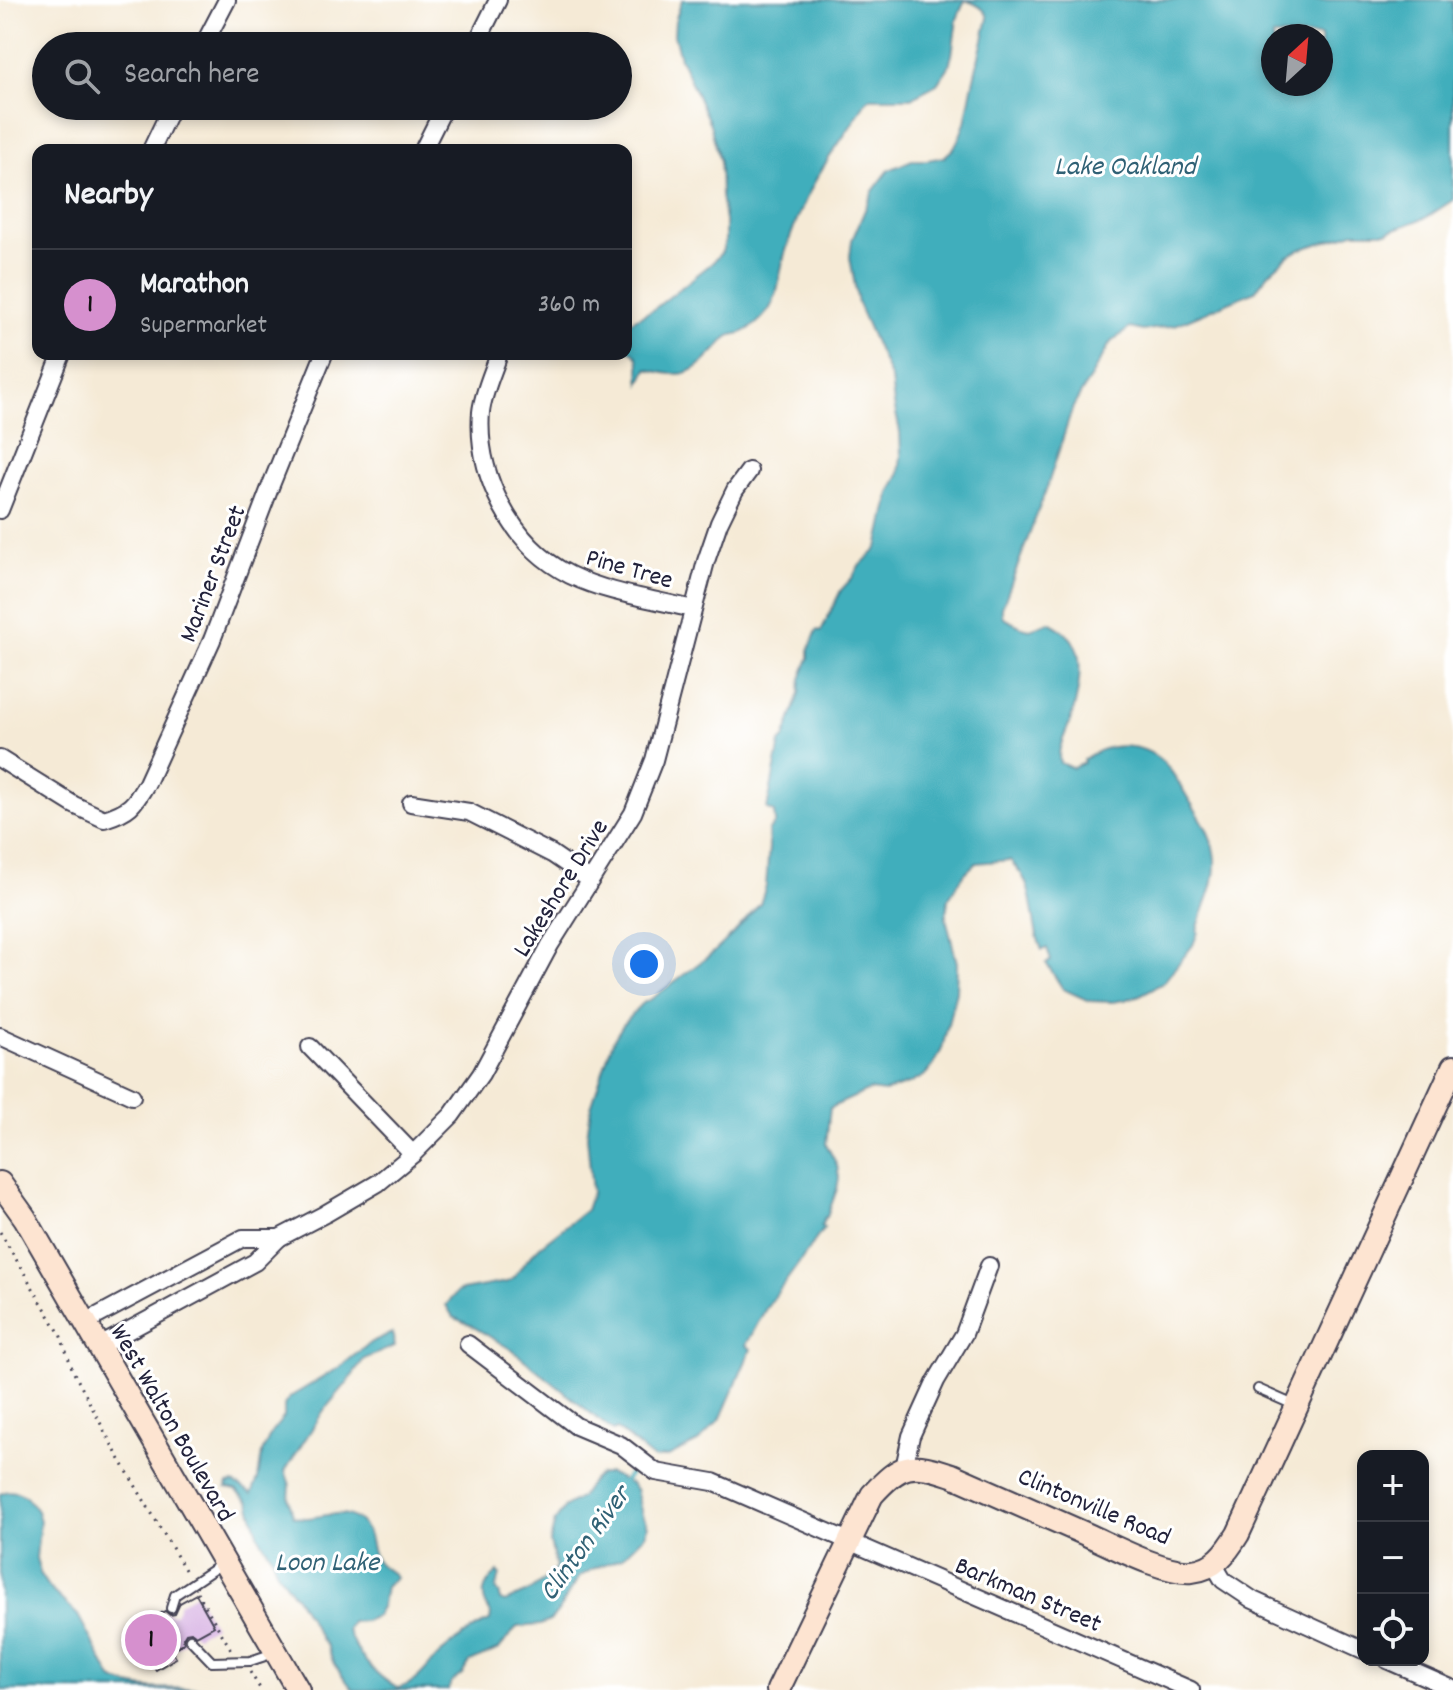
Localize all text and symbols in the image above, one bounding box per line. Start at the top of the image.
north arrow [1261,24,1333,96]
search box [32,32,632,120]
icon: search [60,54,104,98]
text: Search here [124,55,260,98]
water label: Lake Oakland [1054,149,1200,189]
text: Nearby [64,172,153,221]
text: Marathon [140,265,249,308]
text: 1 [87,287,93,324]
text: 360 m [538,287,600,324]
text: Supermarket [140,308,267,345]
street label: Mariner Street [171,500,257,648]
street label: Pine Tree [581,540,677,600]
street label: Lakeshore Drive [505,813,619,965]
your location [624,944,664,984]
street label: West Walton Boulevard [99,1318,243,1530]
map controls [1357,1450,1429,1666]
button: + [1357,1450,1429,1522]
street label: Clintonville Road [1011,1459,1176,1557]
water label: Clinton River [532,1476,645,1611]
button: − [1357,1522,1429,1594]
water label: Loon Lake [275,1545,381,1585]
street label: Barkman Street [949,1549,1107,1644]
button: locate [1357,1594,1429,1666]
pin: 1 [125,1610,177,1670]

